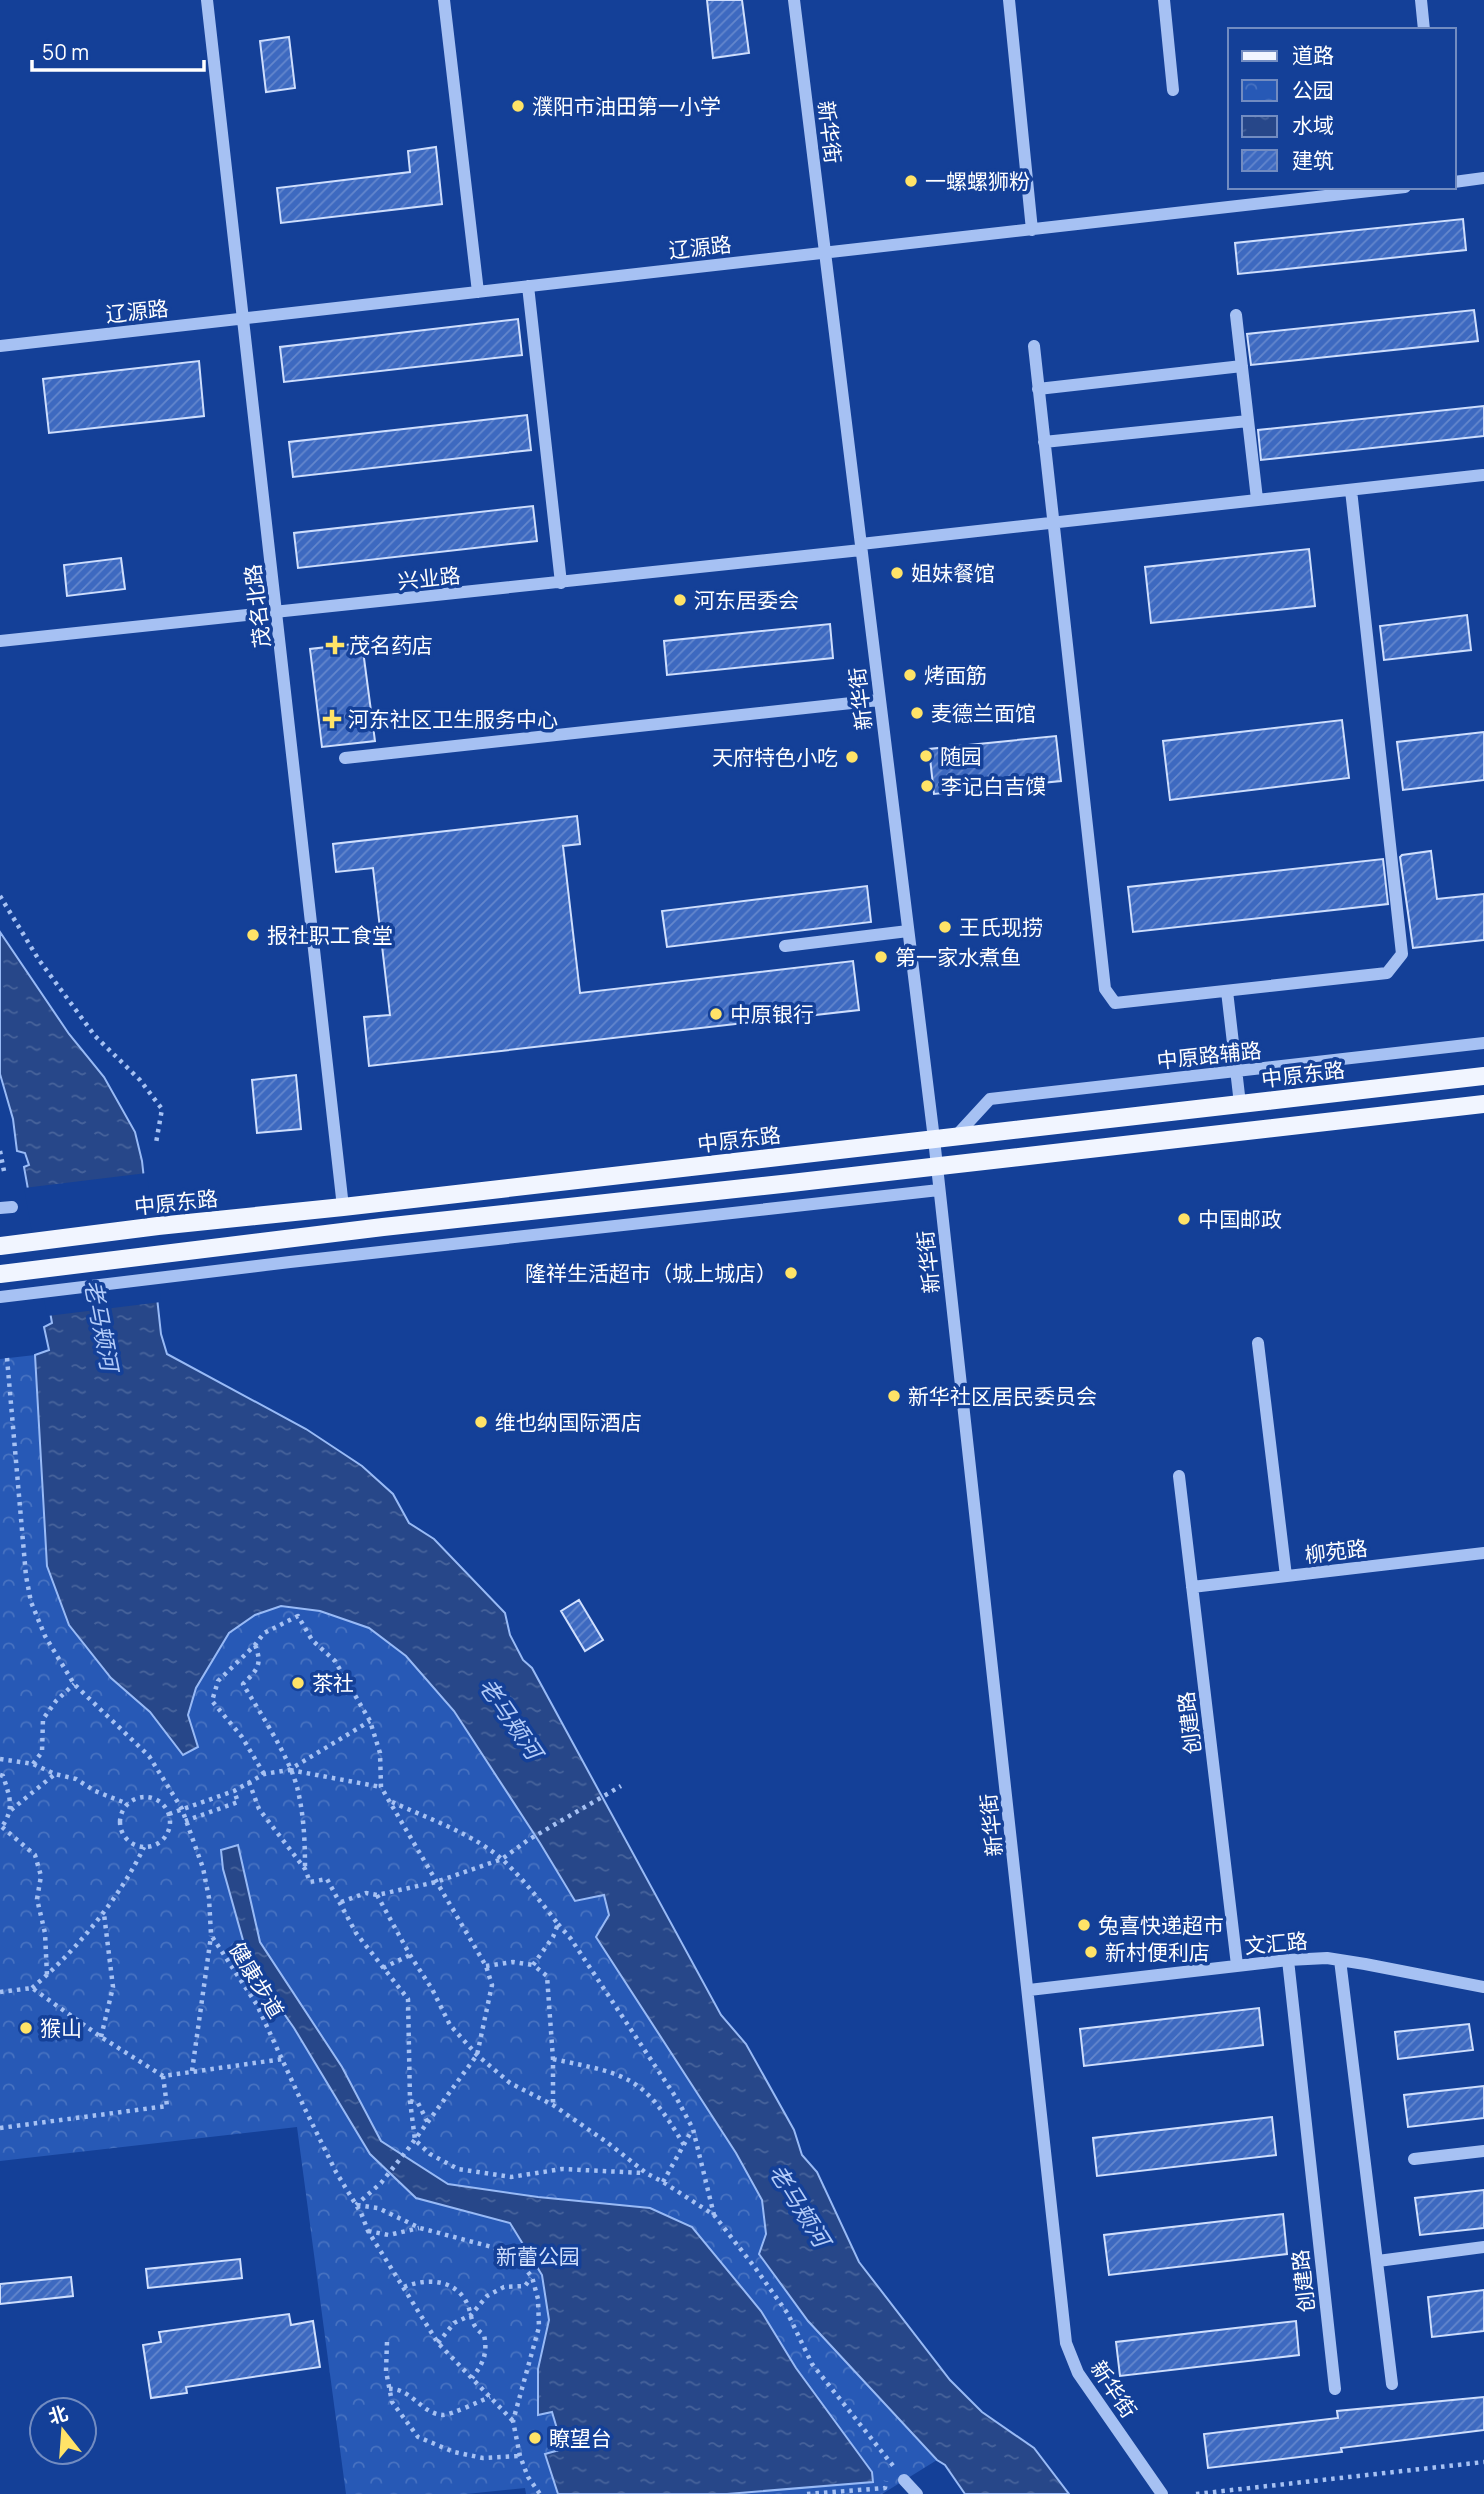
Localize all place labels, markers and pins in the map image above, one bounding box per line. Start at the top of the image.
place label: 濮阳市油田第一小学 [532,92,721,120]
marker: 濮阳市油田第一小学 [510,98,526,114]
place label: 一螺螺狮粉 [925,167,1030,195]
marker: 一螺螺狮粉 [903,173,919,189]
place label: 姐妹餐馆 [911,559,995,587]
marker: 姐妹餐馆 [889,565,905,581]
place label: 河东居委会 [694,586,799,614]
marker: 河东居委会 [672,592,688,608]
place label: 茂名药店 [349,631,433,659]
marker: 茂名药店 [327,637,343,653]
place label: 烤面筋 [924,661,987,689]
marker: 烤面筋 [902,667,918,683]
place label: 麦德兰面馆 [931,699,1036,727]
place label: 河东社区卫生服务中心 [348,705,558,733]
marker: 麦德兰面馆 [909,705,925,721]
marker: 河东社区卫生服务中心 [322,709,342,729]
place label: 随园 [940,742,982,770]
place label: 天府特色小吃 [712,743,838,771]
marker: 随园 [918,748,934,764]
marker: 天府特色小吃 [844,749,860,765]
place label: 李记白吉馍 [941,772,1046,800]
marker: 李记白吉馍 [919,778,935,794]
place label: 王氏现捞 [959,913,1043,941]
marker: 王氏现捞 [937,919,953,935]
place label: 报社职工食堂 [267,921,393,949]
marker: 报社职工食堂 [245,927,261,943]
place label: 第一家水煮鱼 [895,943,1021,971]
marker: 第一家水煮鱼 [873,949,889,965]
place label: 中原银行 [730,1000,814,1028]
marker: 中原银行 [708,1006,724,1022]
place label: 中国邮政 [1198,1205,1282,1233]
marker: 中国邮政 [1176,1211,1192,1227]
place label: 隆祥生活超市（城上城店） [525,1259,777,1287]
marker: 隆祥生活超市（城上城店） [783,1265,799,1281]
place label: 新华社区居民委员会 [908,1382,1097,1410]
marker: 新华社区居民委员会 [886,1388,902,1404]
place label: 维也纳国际酒店 [495,1408,642,1436]
marker: 维也纳国际酒店 [473,1414,489,1430]
place label: 茶社 [312,1669,354,1697]
marker: 茶社 [290,1675,306,1691]
place label: 兔喜快递超市 [1098,1911,1224,1939]
marker: 兔喜快递超市 [1076,1917,1092,1933]
place label: 新村便利店 [1105,1938,1210,1966]
marker: 新村便利店 [1083,1944,1099,1960]
place label: 猴山 [40,2014,82,2042]
marker: 猴山 [18,2020,34,2036]
place label: 瞭望台 [549,2424,612,2452]
marker: 瞭望台 [527,2430,543,2446]

